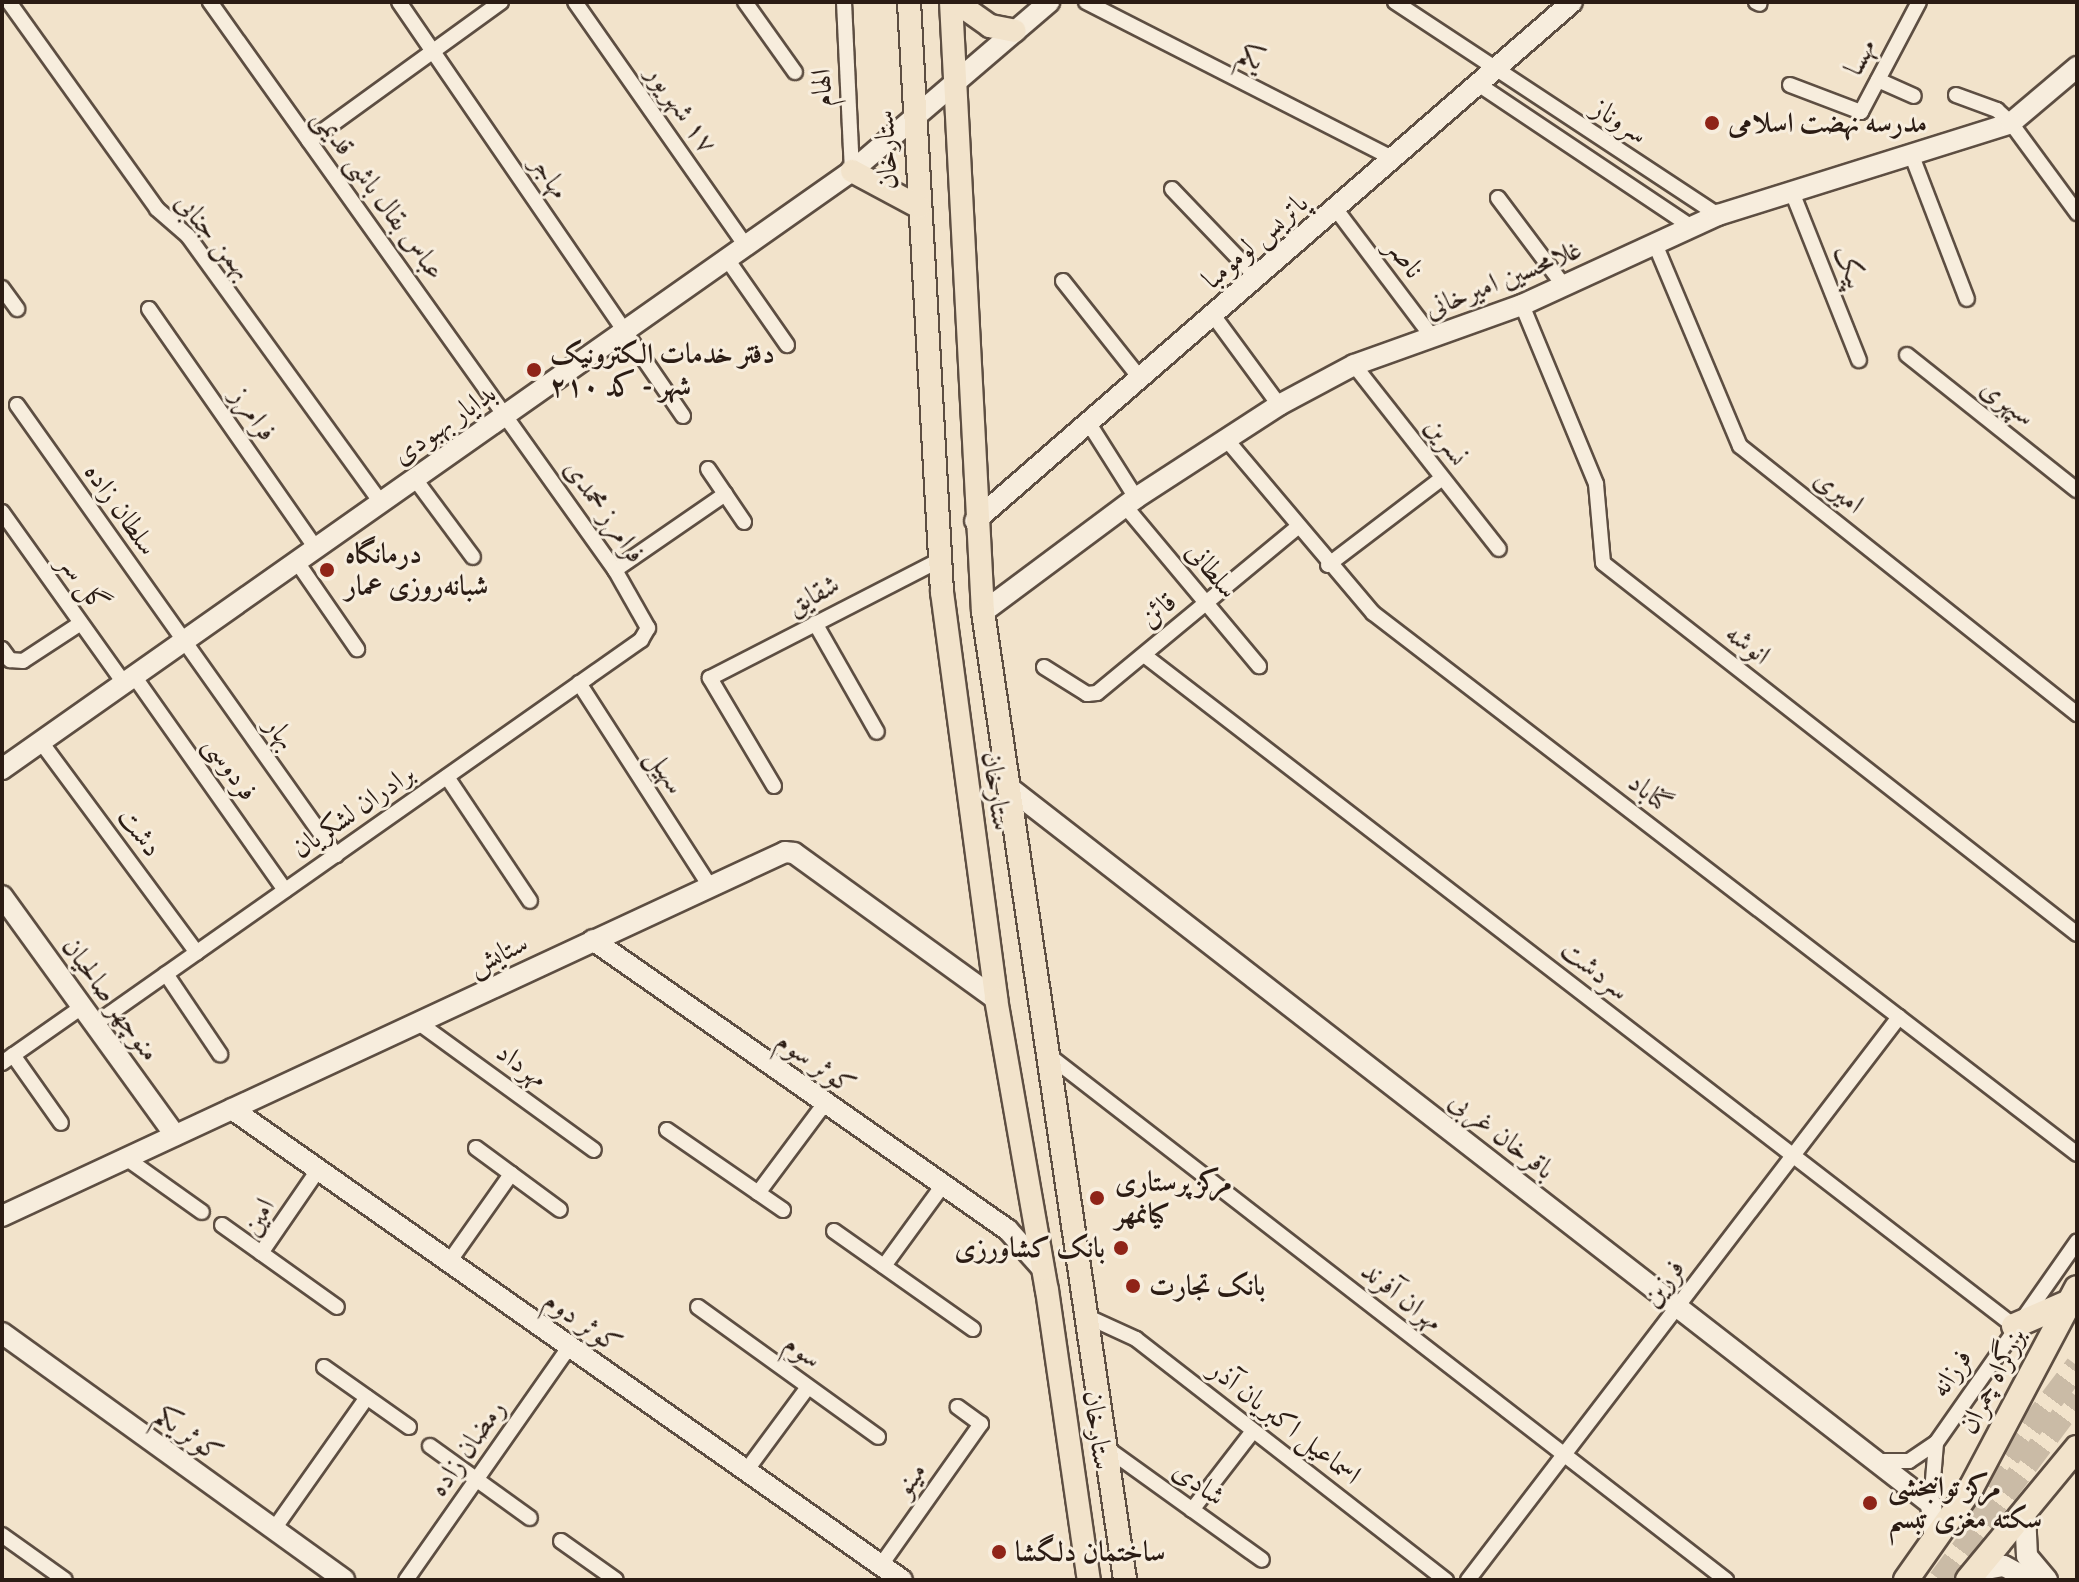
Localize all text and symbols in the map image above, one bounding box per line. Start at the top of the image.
street label: مهسا [1836,33,1884,81]
street label: یکم [1232,36,1270,78]
street label: ١٧ شهریور [639,58,725,160]
street label: الهام [804,68,840,108]
street label: سروناز [1586,91,1654,151]
street label: عباس بقال باشی قدیمی [306,102,452,286]
place label: مدرسه نهضت اسلامی [1728,106,1927,140]
street label: ستارخان [867,109,905,191]
marker: مدرسه نهضت اسلامی [1703,114,1721,132]
street label: مهاجر [523,149,577,205]
street label: بهمن جنابی [168,186,260,286]
street label: پاتریس لومومبا [1195,186,1315,296]
street label: ناصر [1379,231,1431,285]
street label: غلامحسین امیرخانی [1419,232,1587,326]
street label: پیک [1826,240,1874,294]
place label: دفتر خدمات الکترونیک شهر - کد ۲۱۰ [550,337,775,403]
marker: دفتر خدمات الکترونیک شهر - کد ۲۱۰ [525,361,543,379]
street label: سپهری [1974,370,2042,434]
street label: بدایار بهبودی [386,376,502,472]
street label: فرامرز [224,381,284,447]
street label: نسرین [1418,410,1476,472]
street label: فرامرز محمدی [557,453,653,569]
street label: سلطان زاده [77,456,165,562]
street label: امیری [1807,461,1871,521]
street label: سلطانی [1179,535,1245,605]
place label: درمانگاه شبانه‌روزی عمار [345,537,488,603]
street label: گل سر [51,547,117,619]
marker: درمانگاه شبانه‌روزی عمار [316,559,338,581]
street label: شقایق [781,567,845,623]
street label: قائن [1133,585,1183,635]
street label: انوشه [1719,616,1777,672]
street label: بهار [258,710,304,756]
street label: فردوسی [197,729,265,807]
street label: سهیل [639,742,693,800]
street label: ستارخان [975,749,1019,833]
street label: برادران لشکریان [285,757,421,865]
street label: گناباد [1621,765,1679,821]
street label: دشت [111,801,169,863]
street label: ستایش [463,926,533,982]
street label: منوچهر صالحیان [55,930,167,1068]
street label: سردشت [1554,933,1636,1007]
street label: کوثر سوم [770,1024,862,1102]
street label: مهرداد [490,1035,554,1095]
street label: باقرخان غربی [1443,1083,1561,1187]
place label: مرکز پرستاری کیانمهر [1115,1165,1232,1231]
marker: مرکز پرستاری کیانمهر [1086,1187,1108,1209]
street label: امین [234,1192,282,1242]
place label: بانک کشاورزی [955,1231,1105,1265]
marker: بانک کشاورزی [1112,1239,1130,1257]
street label: فرزین [1634,1252,1692,1314]
street label: مهران آفرند [1354,1254,1450,1338]
place label: بانک تجارت [1149,1269,1265,1303]
marker: بانک تجارت [1124,1277,1142,1295]
street label: کوثر دوم [538,1283,628,1361]
street label: بزرگراه چمران [1951,1322,2033,1440]
street label: سوم [778,1326,828,1376]
street label: فرزانه [1923,1342,1979,1404]
street label: اسماعیل اکبریان آذر [1202,1352,1368,1492]
street label: ستارخان [1076,1388,1120,1472]
street label: رمضان زاده [421,1393,513,1503]
street label: کوثر یکم [148,1398,230,1470]
street label: شادی [1166,1453,1232,1513]
street label: مینو [886,1455,934,1503]
place label: مرکز توانبخشی سکته مغزی تبسم [1888,1470,2042,1536]
marker: مرکز توانبخشی سکته مغزی تبسم [1859,1492,1881,1514]
place label: ساختمان دلگشا [1015,1535,1165,1569]
marker: ساختمان دلگشا [990,1543,1008,1561]

